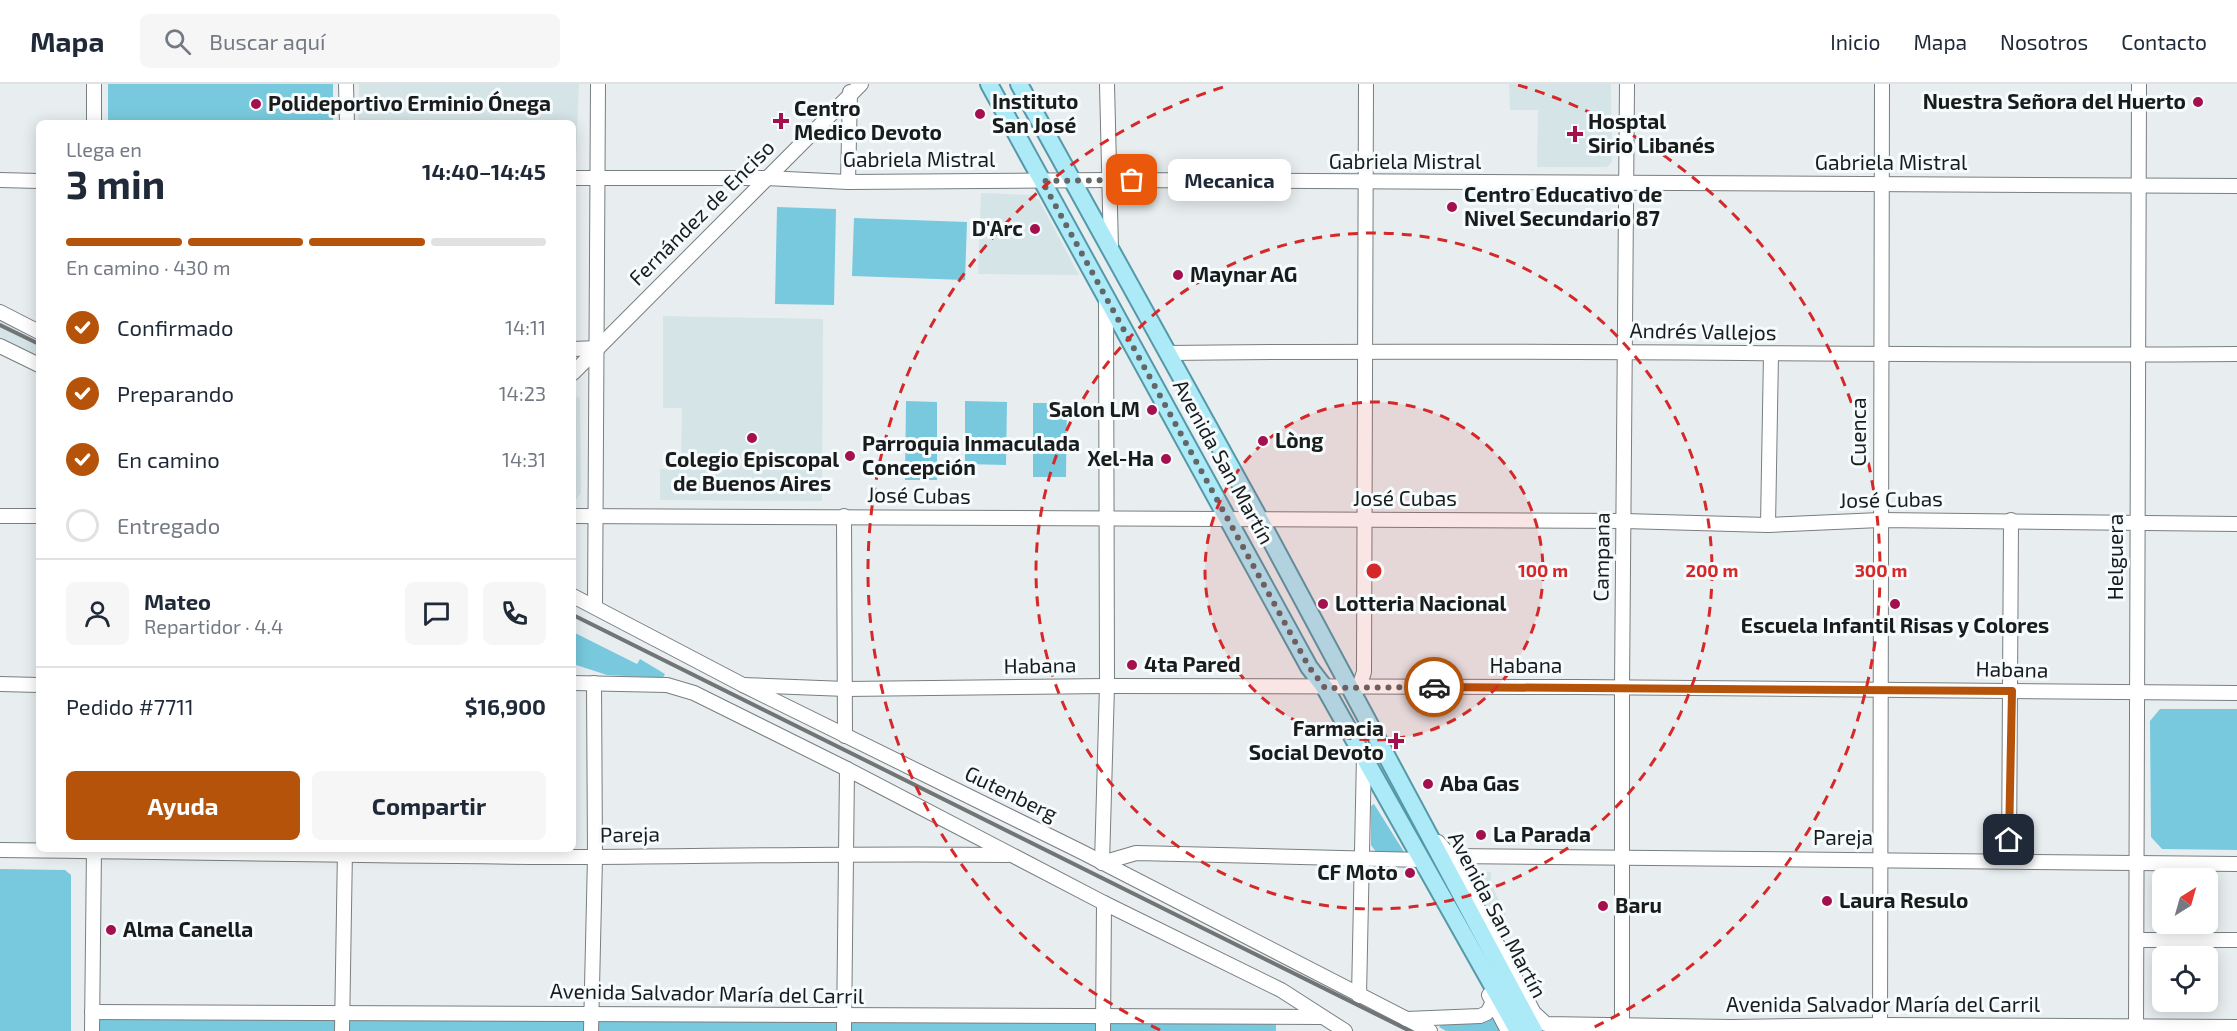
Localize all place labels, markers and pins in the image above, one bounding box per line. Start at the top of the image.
place label: Instituto San José [992,88,1078,137]
place label: Nuestra Señora del Huerto [1923,88,2186,113]
place label: Polideportivo Erminio Ónega [268,90,551,115]
place label: Centro Medico Devoto [794,95,942,144]
marker: Nuestra Señora del Huerto [2191,95,2205,109]
marker: Polideportivo Erminio Ónega [249,97,263,111]
marker: Instituto San José [973,107,987,121]
place label: Hosptal Sirio Libanés [1588,108,1715,157]
marker: Centro Medico Devoto [772,112,790,130]
marker: Hosptal Sirio Libanés [1566,125,1584,143]
pin [1106,154,1157,205]
callout: Mecanica [1168,159,1291,201]
place label: Centro Educativo de Nivel Secundario 87 [1464,181,1662,230]
marker: Centro Educativo de Nivel Secundario 87 [1445,200,1459,214]
place label: D'Arc [972,215,1023,240]
marker: D'Arc [1028,222,1042,236]
place label: Maynar AG [1190,261,1297,287]
marker: Maynar AG [1171,268,1185,282]
place label: Salon LM [1049,396,1140,421]
marker: Salon LM [1145,403,1159,417]
place label: Lòng [1275,427,1323,452]
place label: Parroquia Inmaculada Concepción [862,430,1080,479]
marker: Colegio Episcopal de Buenos Aires [745,431,759,445]
marker: Lòng [1256,434,1270,448]
place label: Xel-Ha [1087,445,1154,470]
place label: Colegio Episcopal de Buenos Aires [665,446,839,495]
marker: Parroquia Inmaculada Concepción [843,449,857,463]
marker: Xel-Ha [1159,452,1173,466]
centre of rings [1364,561,1384,581]
place label: Lotteria Nacional [1335,590,1507,615]
marker: Lotteria Nacional [1316,597,1330,611]
marker: Escuela Infantil Risas y Colores [1888,597,1902,611]
place label: Escuela Infantil Risas y Colores [1741,612,2049,638]
place label: 4ta Pared [1144,651,1241,676]
marker: 4ta Pared [1125,658,1139,672]
place label: Farmacia Social Devoto [1249,715,1384,764]
marker: Farmacia Social Devoto [1389,734,1403,748]
place label: Aba Gas [1440,770,1519,795]
marker: Aba Gas [1421,777,1435,791]
pin [1983,814,2034,865]
place label: La Parada [1493,821,1591,846]
marker: La Parada [1474,828,1488,842]
place label: CF Moto [1317,859,1398,884]
marker: CF Moto [1403,866,1417,880]
place label: Laura Resulo [1839,887,1968,912]
place label: Baru [1615,892,1662,917]
marker: Laura Resulo [1820,894,1834,908]
marker: Baru [1596,899,1610,913]
place label: Alma Canella [123,916,253,941]
marker: Alma Canella [104,923,118,937]

